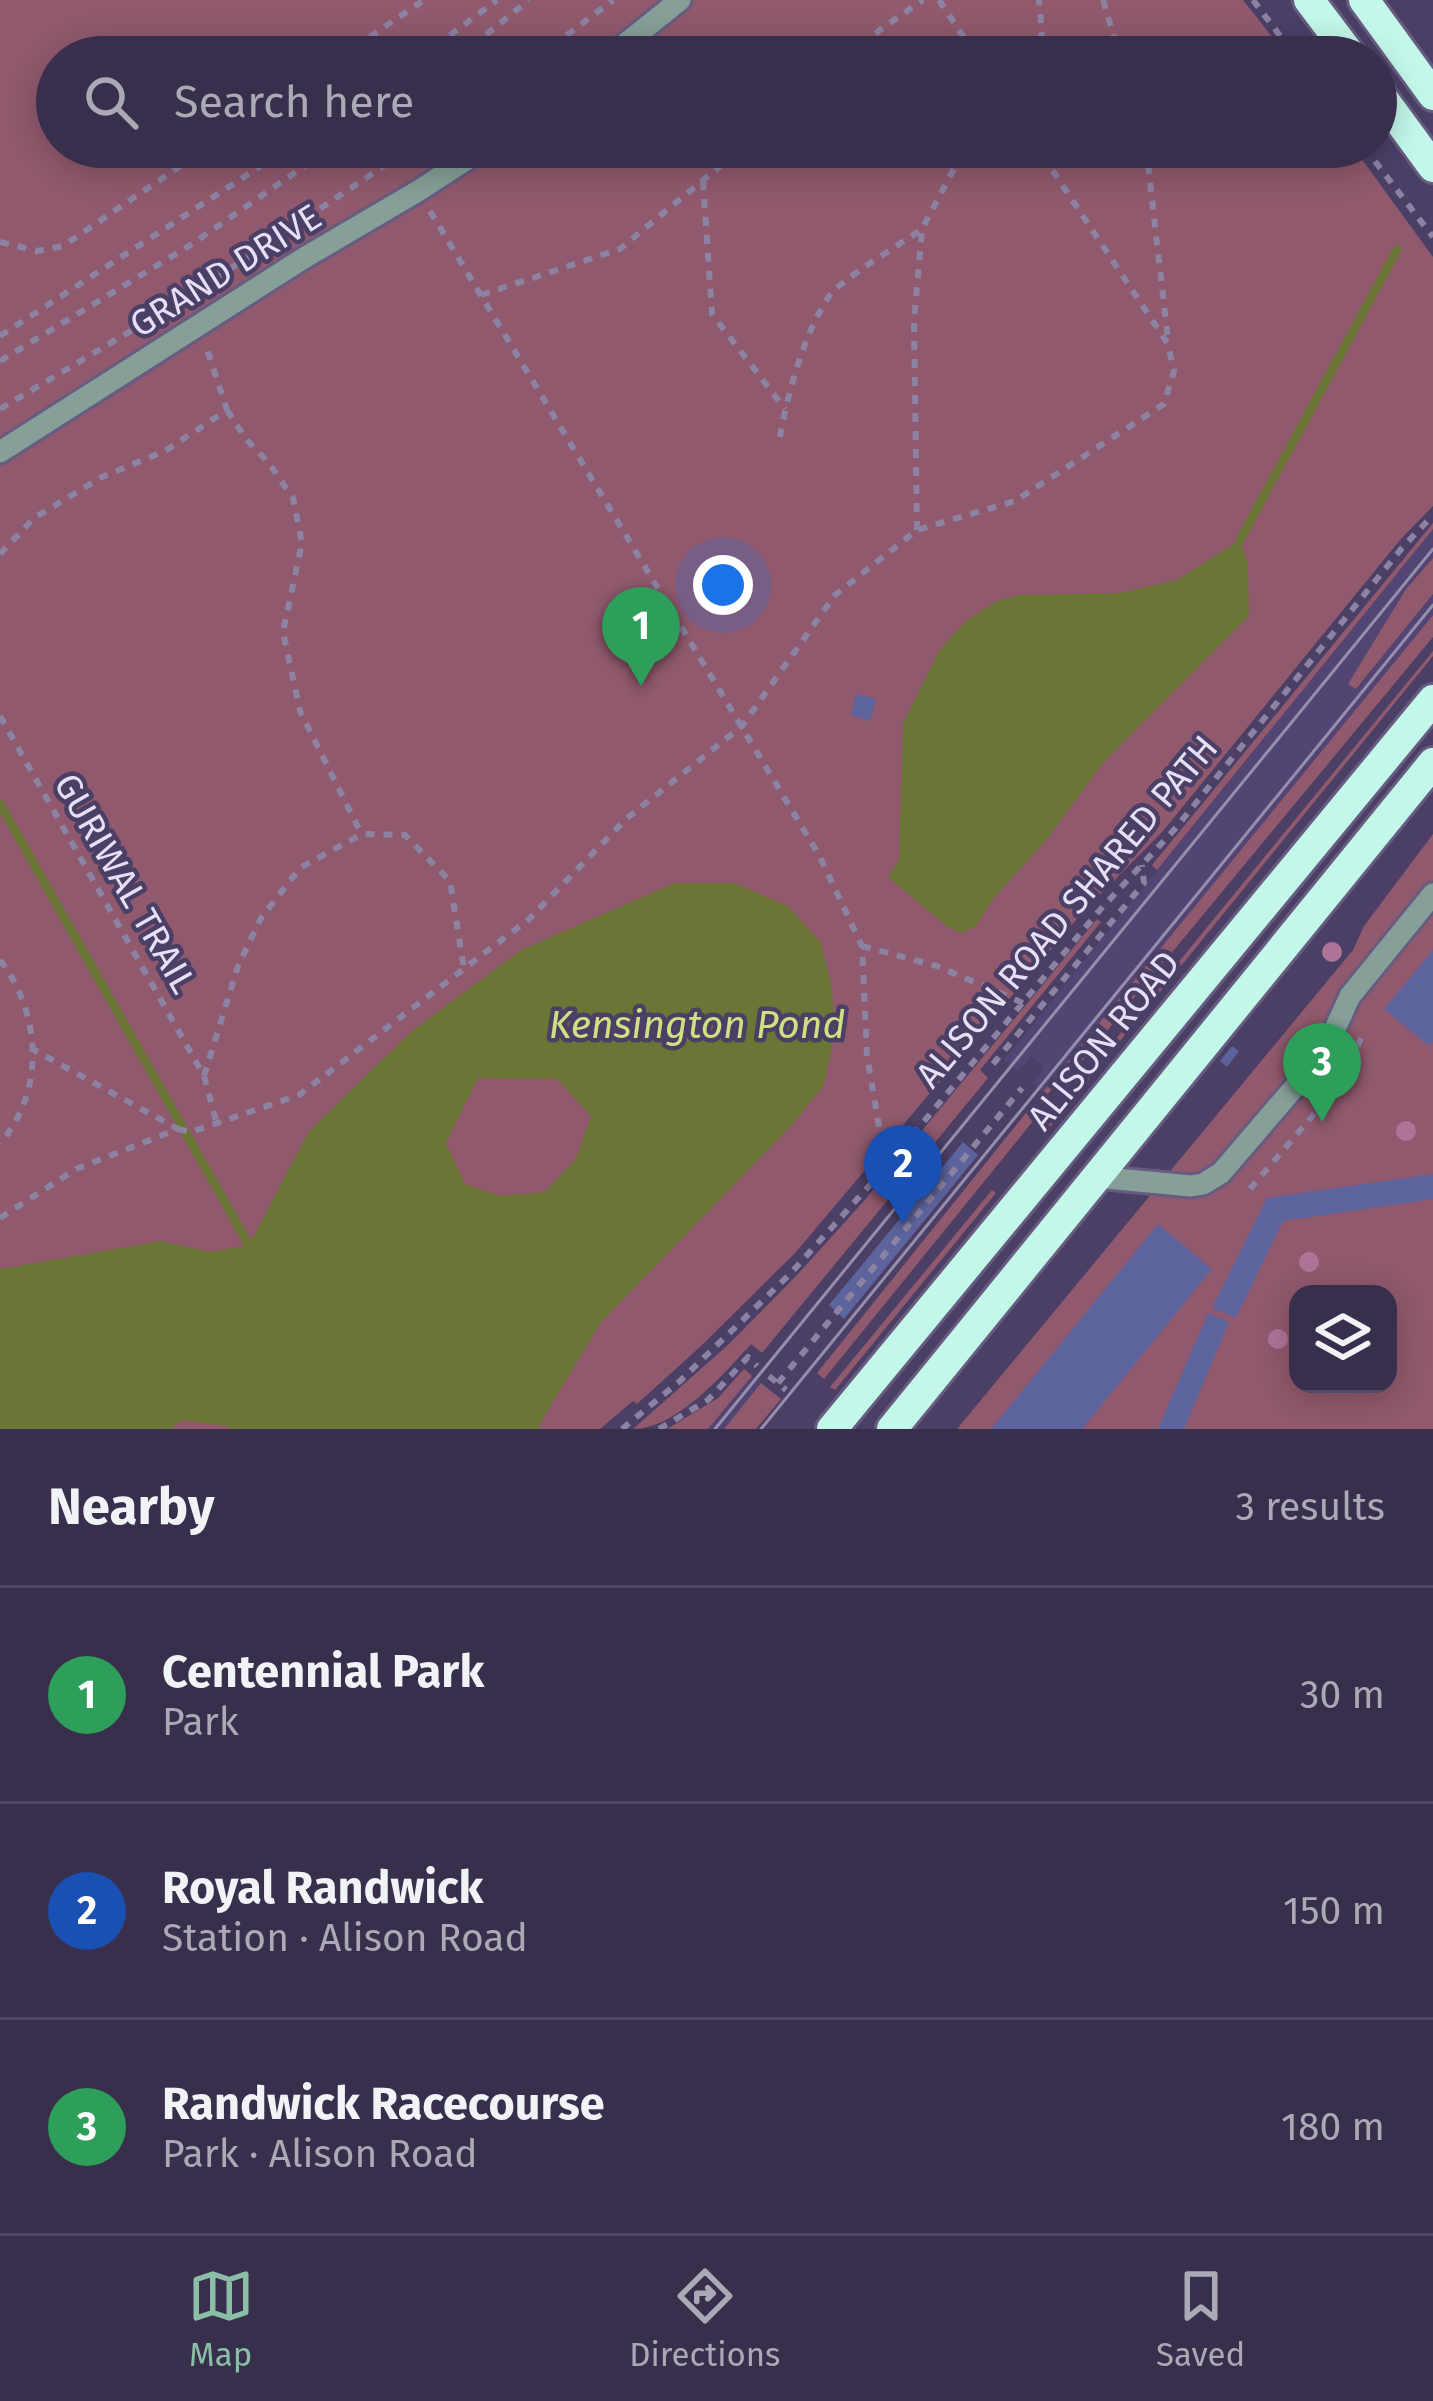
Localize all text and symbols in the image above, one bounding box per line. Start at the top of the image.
search box [36,36,1397,168]
icon: search [78,69,144,135]
text: Search here [174,75,414,129]
street label: GRAND DRIVE [122,195,329,347]
your location [693,555,753,615]
pin: 1 [602,587,680,686]
street label: ALISON ROAD SHARED PATH [906,726,1226,1096]
street label: GURIWAL TRAIL [44,766,206,1001]
street label: ALISON ROAD [1018,942,1188,1138]
water label: Kensington Pond [549,1002,845,1048]
pin: 3 [1283,1023,1361,1122]
pin: 2 [864,1125,942,1224]
map controls [1289,1285,1397,1393]
button: layers [1289,1285,1397,1393]
text: Nearby [48,1476,214,1538]
text: 3 results [1235,1484,1385,1530]
text: Centennial Park [162,1645,484,1699]
text: 1 [78,1672,96,1718]
text: 30 m [1300,1672,1385,1718]
text: Park [162,1699,239,1745]
text: Royal Randwick [162,1861,483,1915]
text: 2 [77,1888,97,1934]
text: 150 m [1283,1888,1385,1934]
text: Station · Alison Road [162,1915,528,1961]
text: Randwick Racecourse [162,2077,605,2131]
text: 3 [77,2104,97,2150]
text: 180 m [1281,2104,1385,2150]
text: Park · Alison Road [162,2131,478,2177]
tab: Map [188,2263,254,2375]
tab: Directions [629,2263,781,2375]
tab: Saved [1156,2263,1245,2375]

